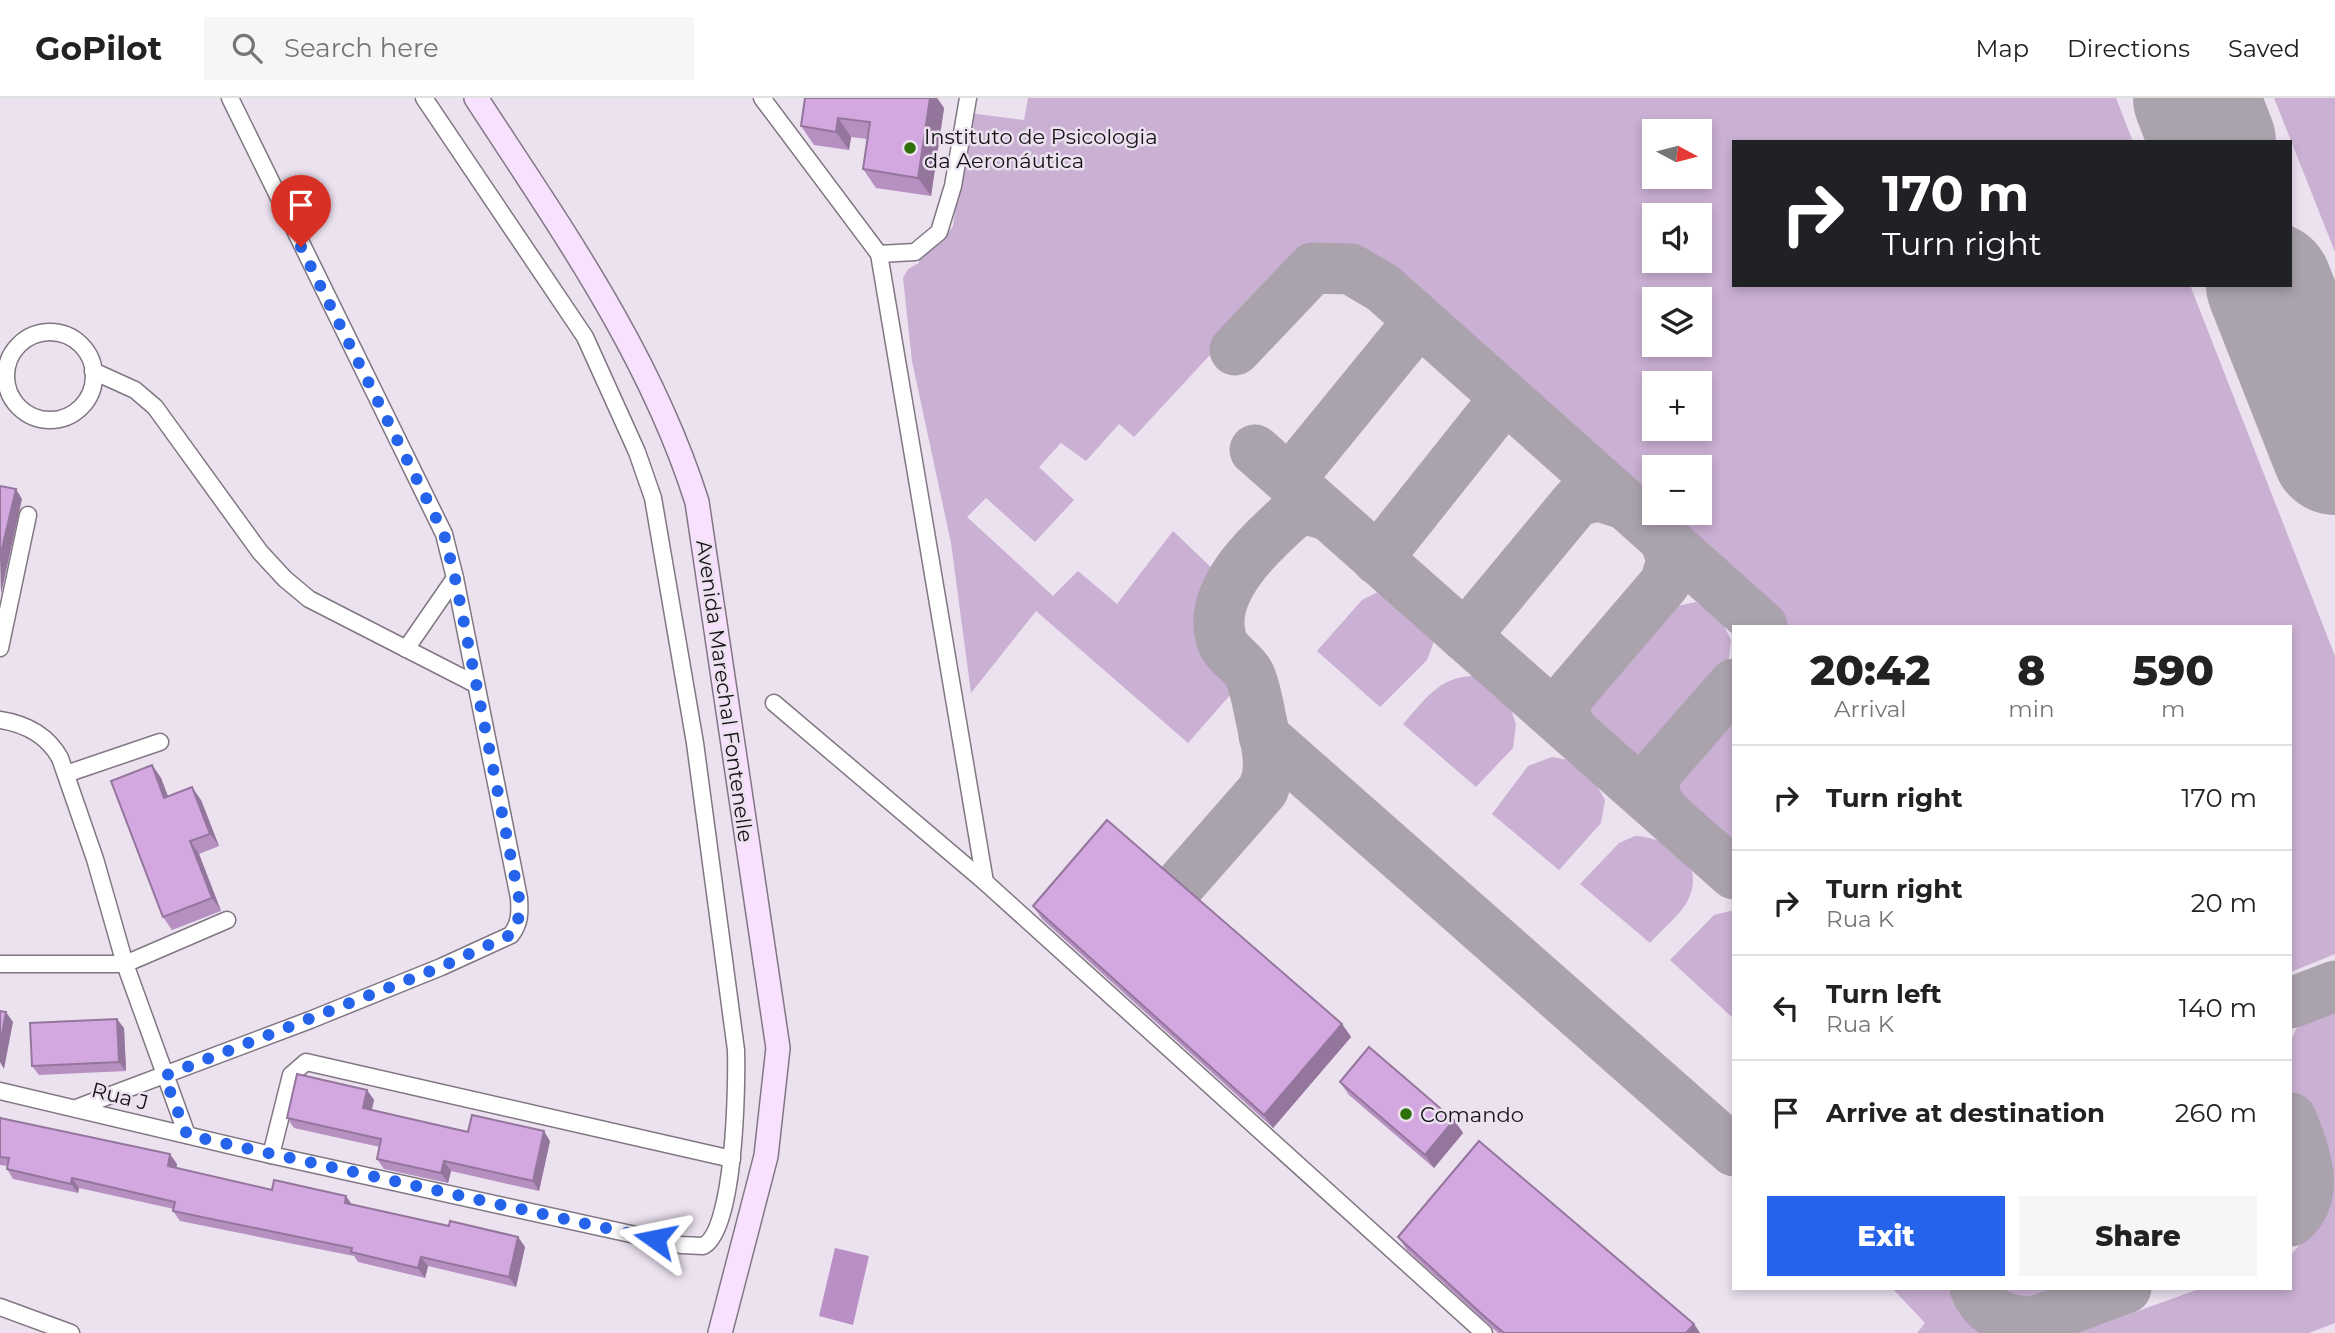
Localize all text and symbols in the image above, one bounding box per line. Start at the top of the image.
search box [204,17,694,80]
text: GoPilot [35,28,162,68]
icon: search [228,29,266,67]
text: Search here [284,32,439,64]
text: Map [1976,34,2029,63]
text: Directions [2067,34,2190,63]
text: Saved [2228,34,2300,63]
north arrow [1642,119,1712,189]
map controls [1642,119,1712,525]
place label: Instituto de Psicologia da Aeronáutica [924,124,1158,173]
marker: Instituto de Psicologia da Aeronáutica [902,140,918,156]
text: 170 m [1882,164,2029,223]
icon: right [1767,168,1858,259]
pin [271,175,331,247]
icon: arrive [282,186,320,224]
button: sound [1642,203,1712,273]
text: Turn right [1882,224,2042,263]
button: layers [1642,287,1712,357]
button: + [1642,371,1712,441]
button: − [1642,455,1712,525]
street label: Avenida Marechal Fontenelle [691,538,759,844]
text: 20:42 [1810,644,1930,696]
text: 8 [2017,644,2045,696]
text: 590 [2132,644,2214,696]
text: Arrival [1834,695,1906,723]
text: min [2008,695,2054,723]
text: m [2161,695,2185,723]
icon: right [1767,779,1805,817]
text: Turn right [1826,782,1962,814]
text: 170 m [2181,782,2257,814]
text: Turn right [1826,873,1962,905]
icon: right [1767,884,1805,922]
text: 20 m [2191,887,2257,919]
text: Rua K [1826,905,1894,933]
text: Turn left [1826,978,1942,1010]
icon: left [1767,989,1805,1027]
text: 140 m [2179,992,2257,1024]
text: Rua K [1826,1010,1894,1038]
street label: Rua J [89,1077,151,1115]
icon: arrive [1767,1094,1805,1132]
text: Arrive at destination [1826,1097,2105,1129]
text: 260 m [2175,1097,2257,1129]
place label: Comando [1420,1102,1524,1127]
marker: Comando [1398,1106,1414,1122]
button: Exit [1767,1196,2005,1276]
button: Share [2019,1196,2257,1276]
position arrow [618,1202,692,1276]

